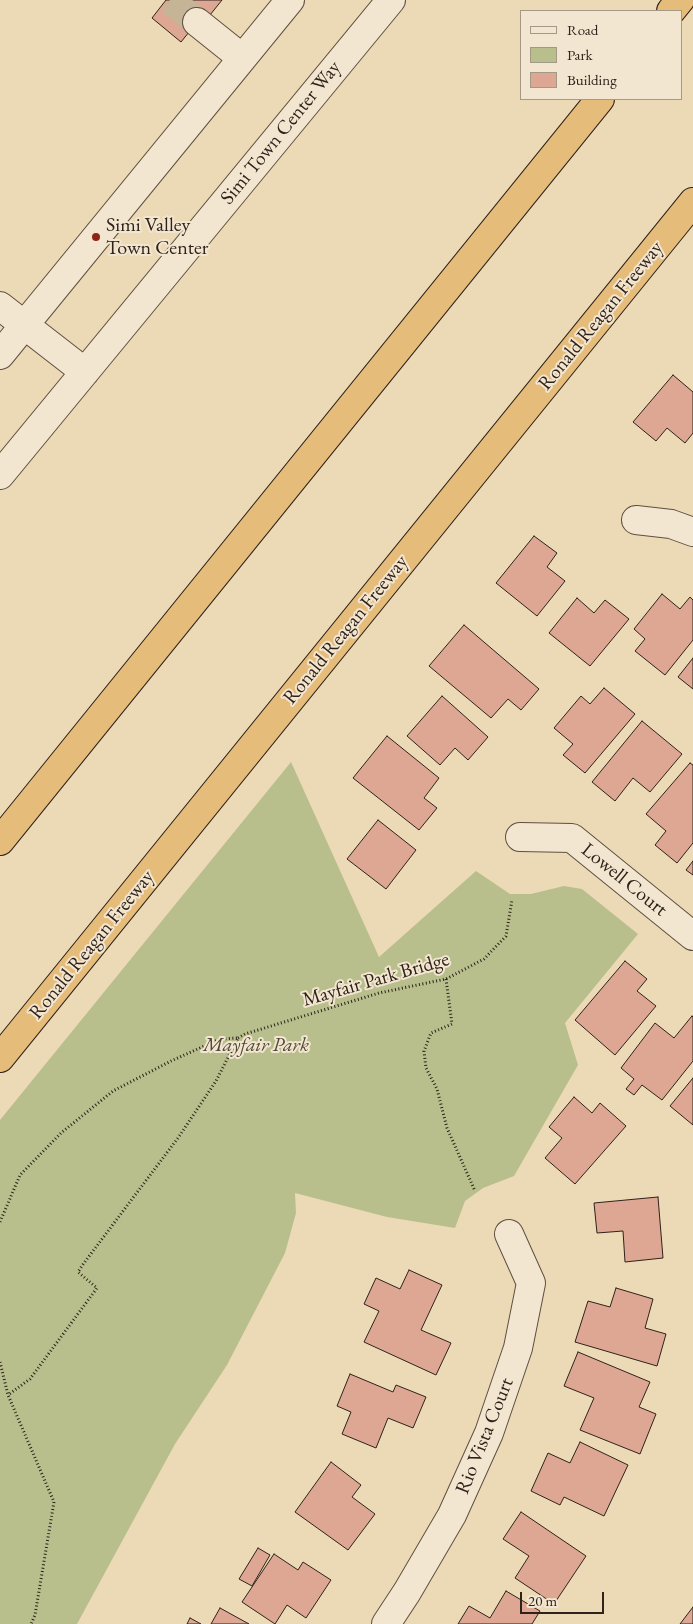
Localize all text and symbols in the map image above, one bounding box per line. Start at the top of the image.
legend [520,10,683,100]
text: Road [567,20,598,39]
text: Park [567,45,593,64]
street label: Simi Town Center Way [216,56,346,210]
text: Building [567,70,617,89]
place label: Simi Valley Town Center [106,214,208,261]
marker: Simi Valley Town Center [90,231,102,243]
street label: Ronald Reagan Freeway [533,237,669,395]
street label: Ronald Reagan Freeway [278,551,414,709]
street label: Lowell Court [576,838,672,922]
street label: Ronald Reagan Freeway [24,866,160,1024]
street label: Mayfair Park Bridge [300,948,452,1012]
park label: Mayfair Park [203,1034,309,1058]
street label: Rio Vista Court [451,1374,519,1498]
scale bar [523,1582,607,1614]
text: 20 m [528,1591,557,1610]

